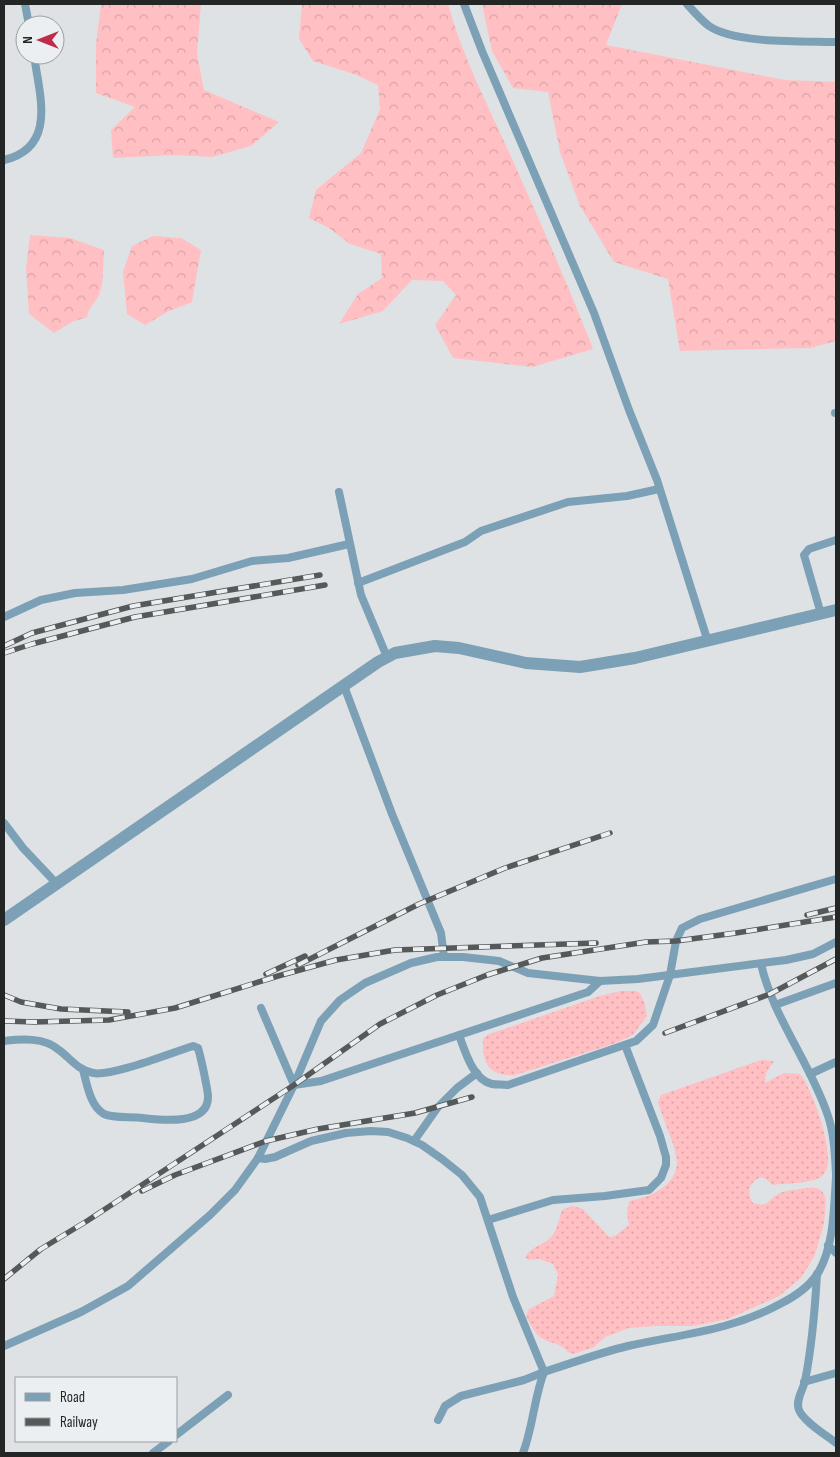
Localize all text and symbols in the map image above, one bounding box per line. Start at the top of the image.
north arrow [15,15,65,65]
text: N [19,36,36,44]
legend [15,1377,178,1442]
text: Road [60,1388,85,1407]
text: Railway [60,1413,98,1432]

